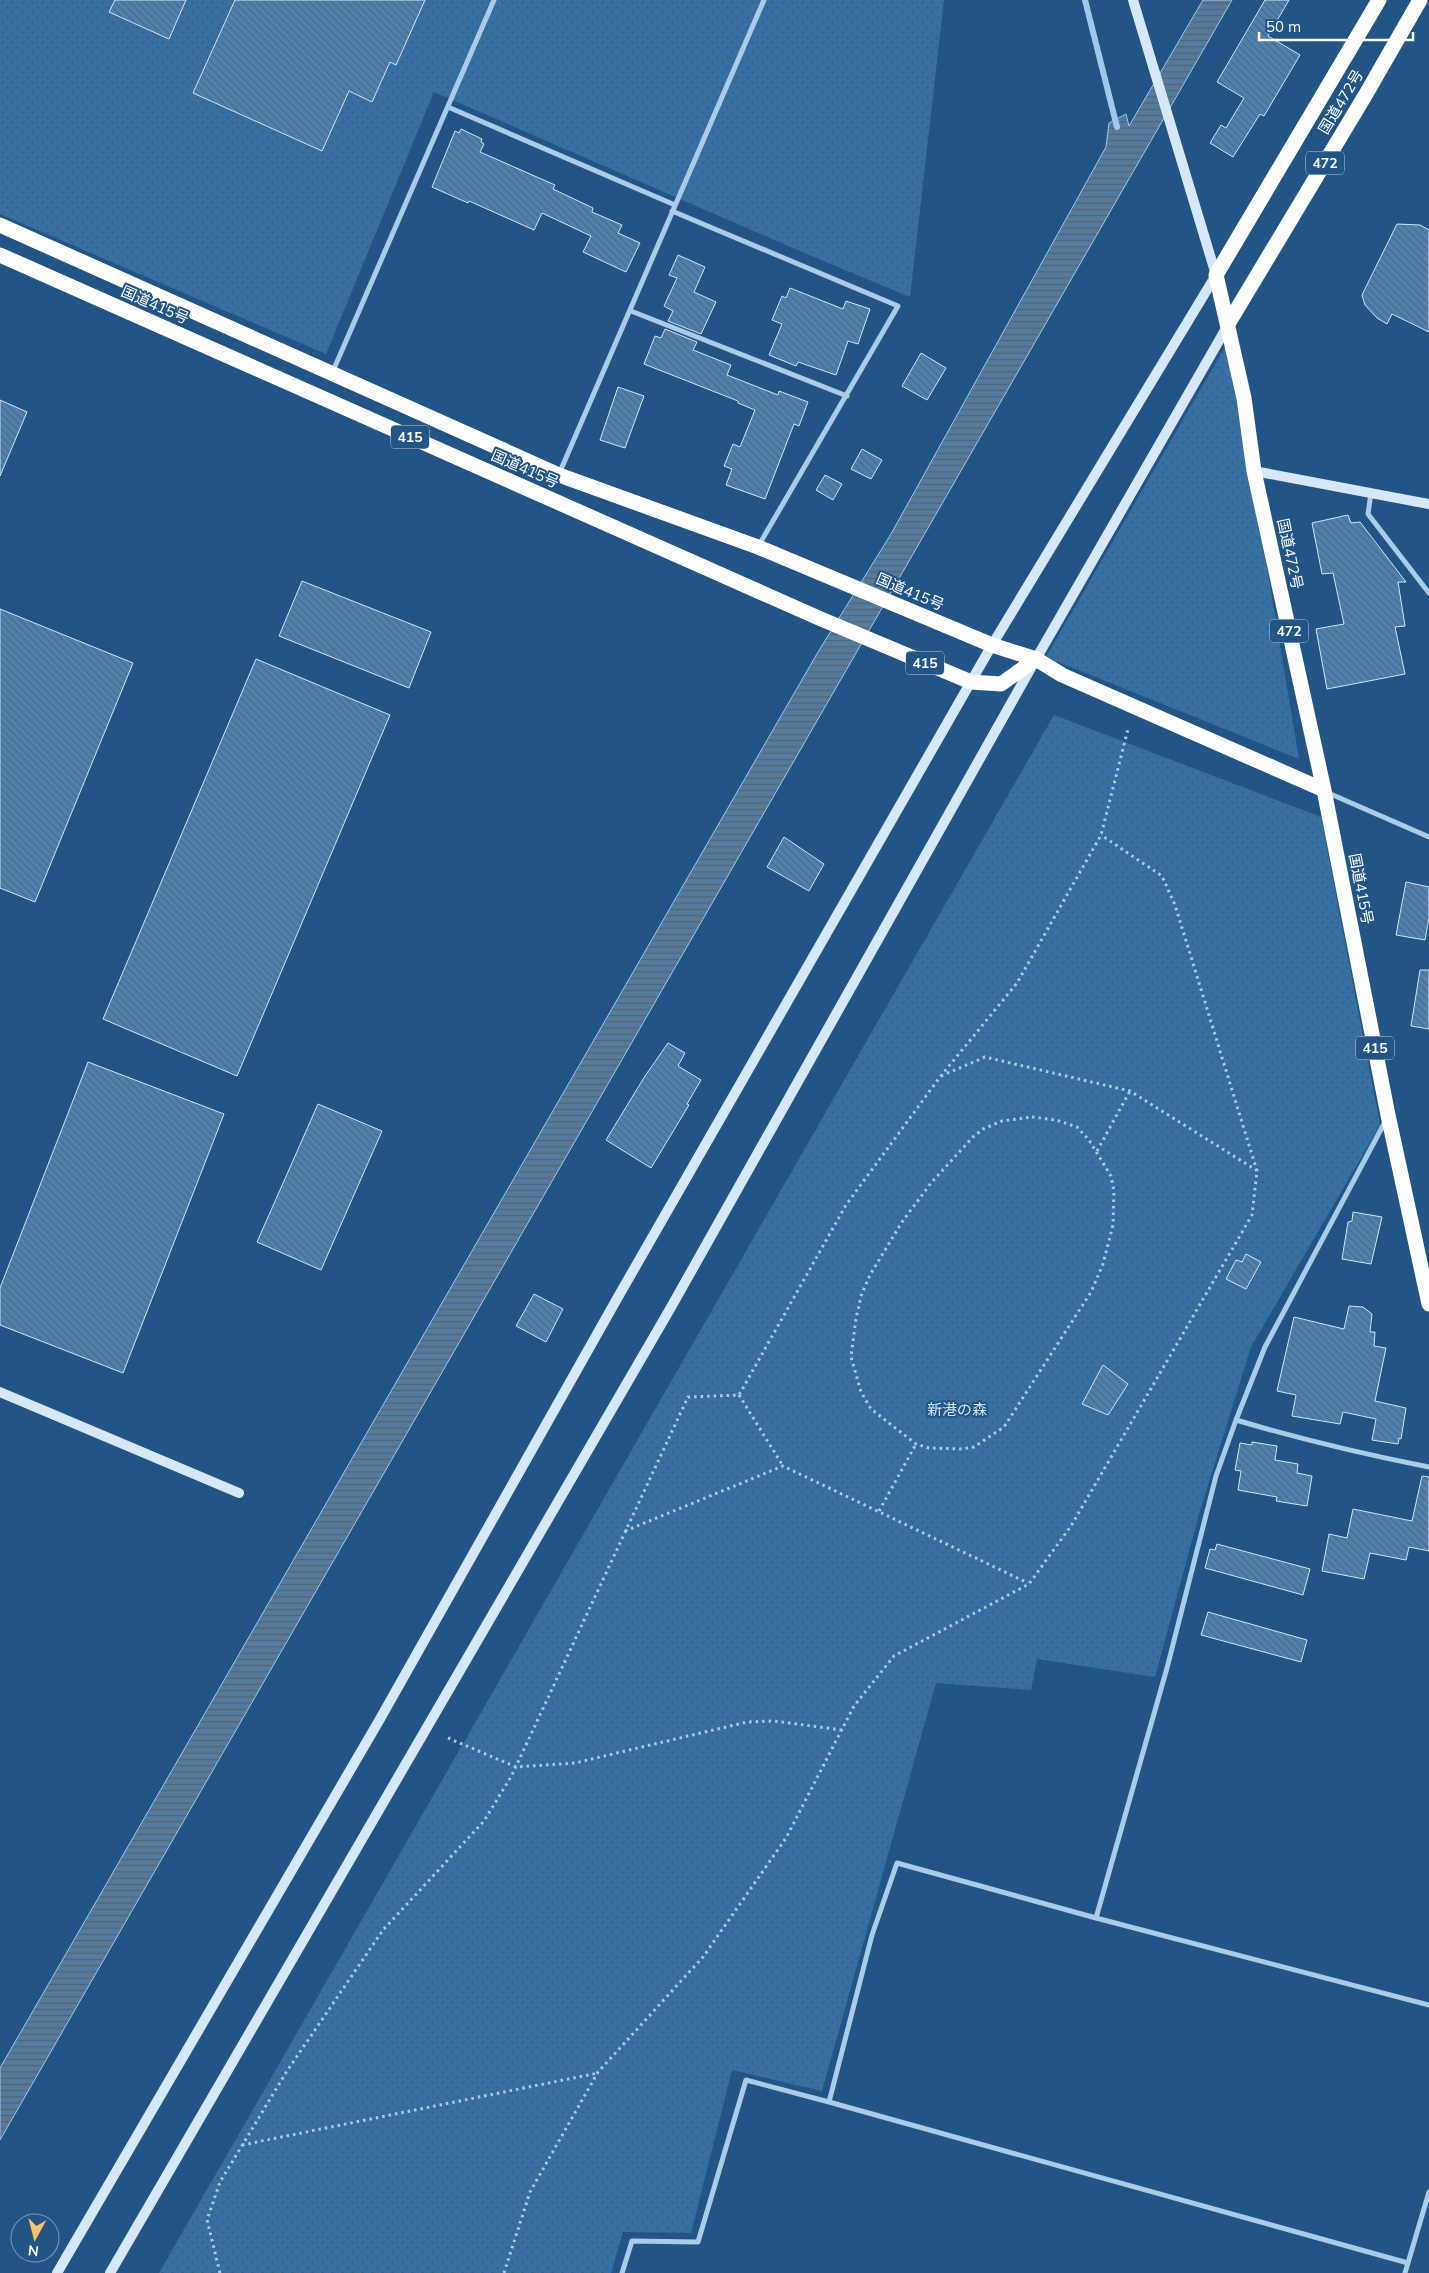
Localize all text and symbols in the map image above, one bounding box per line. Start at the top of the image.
scale bar [1259,10,1413,42]
text: 50 m [1266,17,1301,36]
street label: 国道472号 [1314,66,1367,138]
road number: 472 [1306,152,1344,174]
street label: 国道415号 [118,281,192,328]
road number: 415 [391,426,429,448]
street label: 国道415号 [488,445,562,492]
street label: 国道472号 [1274,517,1307,591]
street label: 国道415号 [873,569,947,614]
road number: 472 [1270,620,1308,642]
road number: 415 [906,651,944,674]
street label: 国道415号 [1345,852,1378,926]
road number: 415 [1356,1036,1394,1060]
park label: 新港の森 [927,1400,987,1419]
north arrow [10,2213,60,2263]
text: N [27,2241,40,2260]

